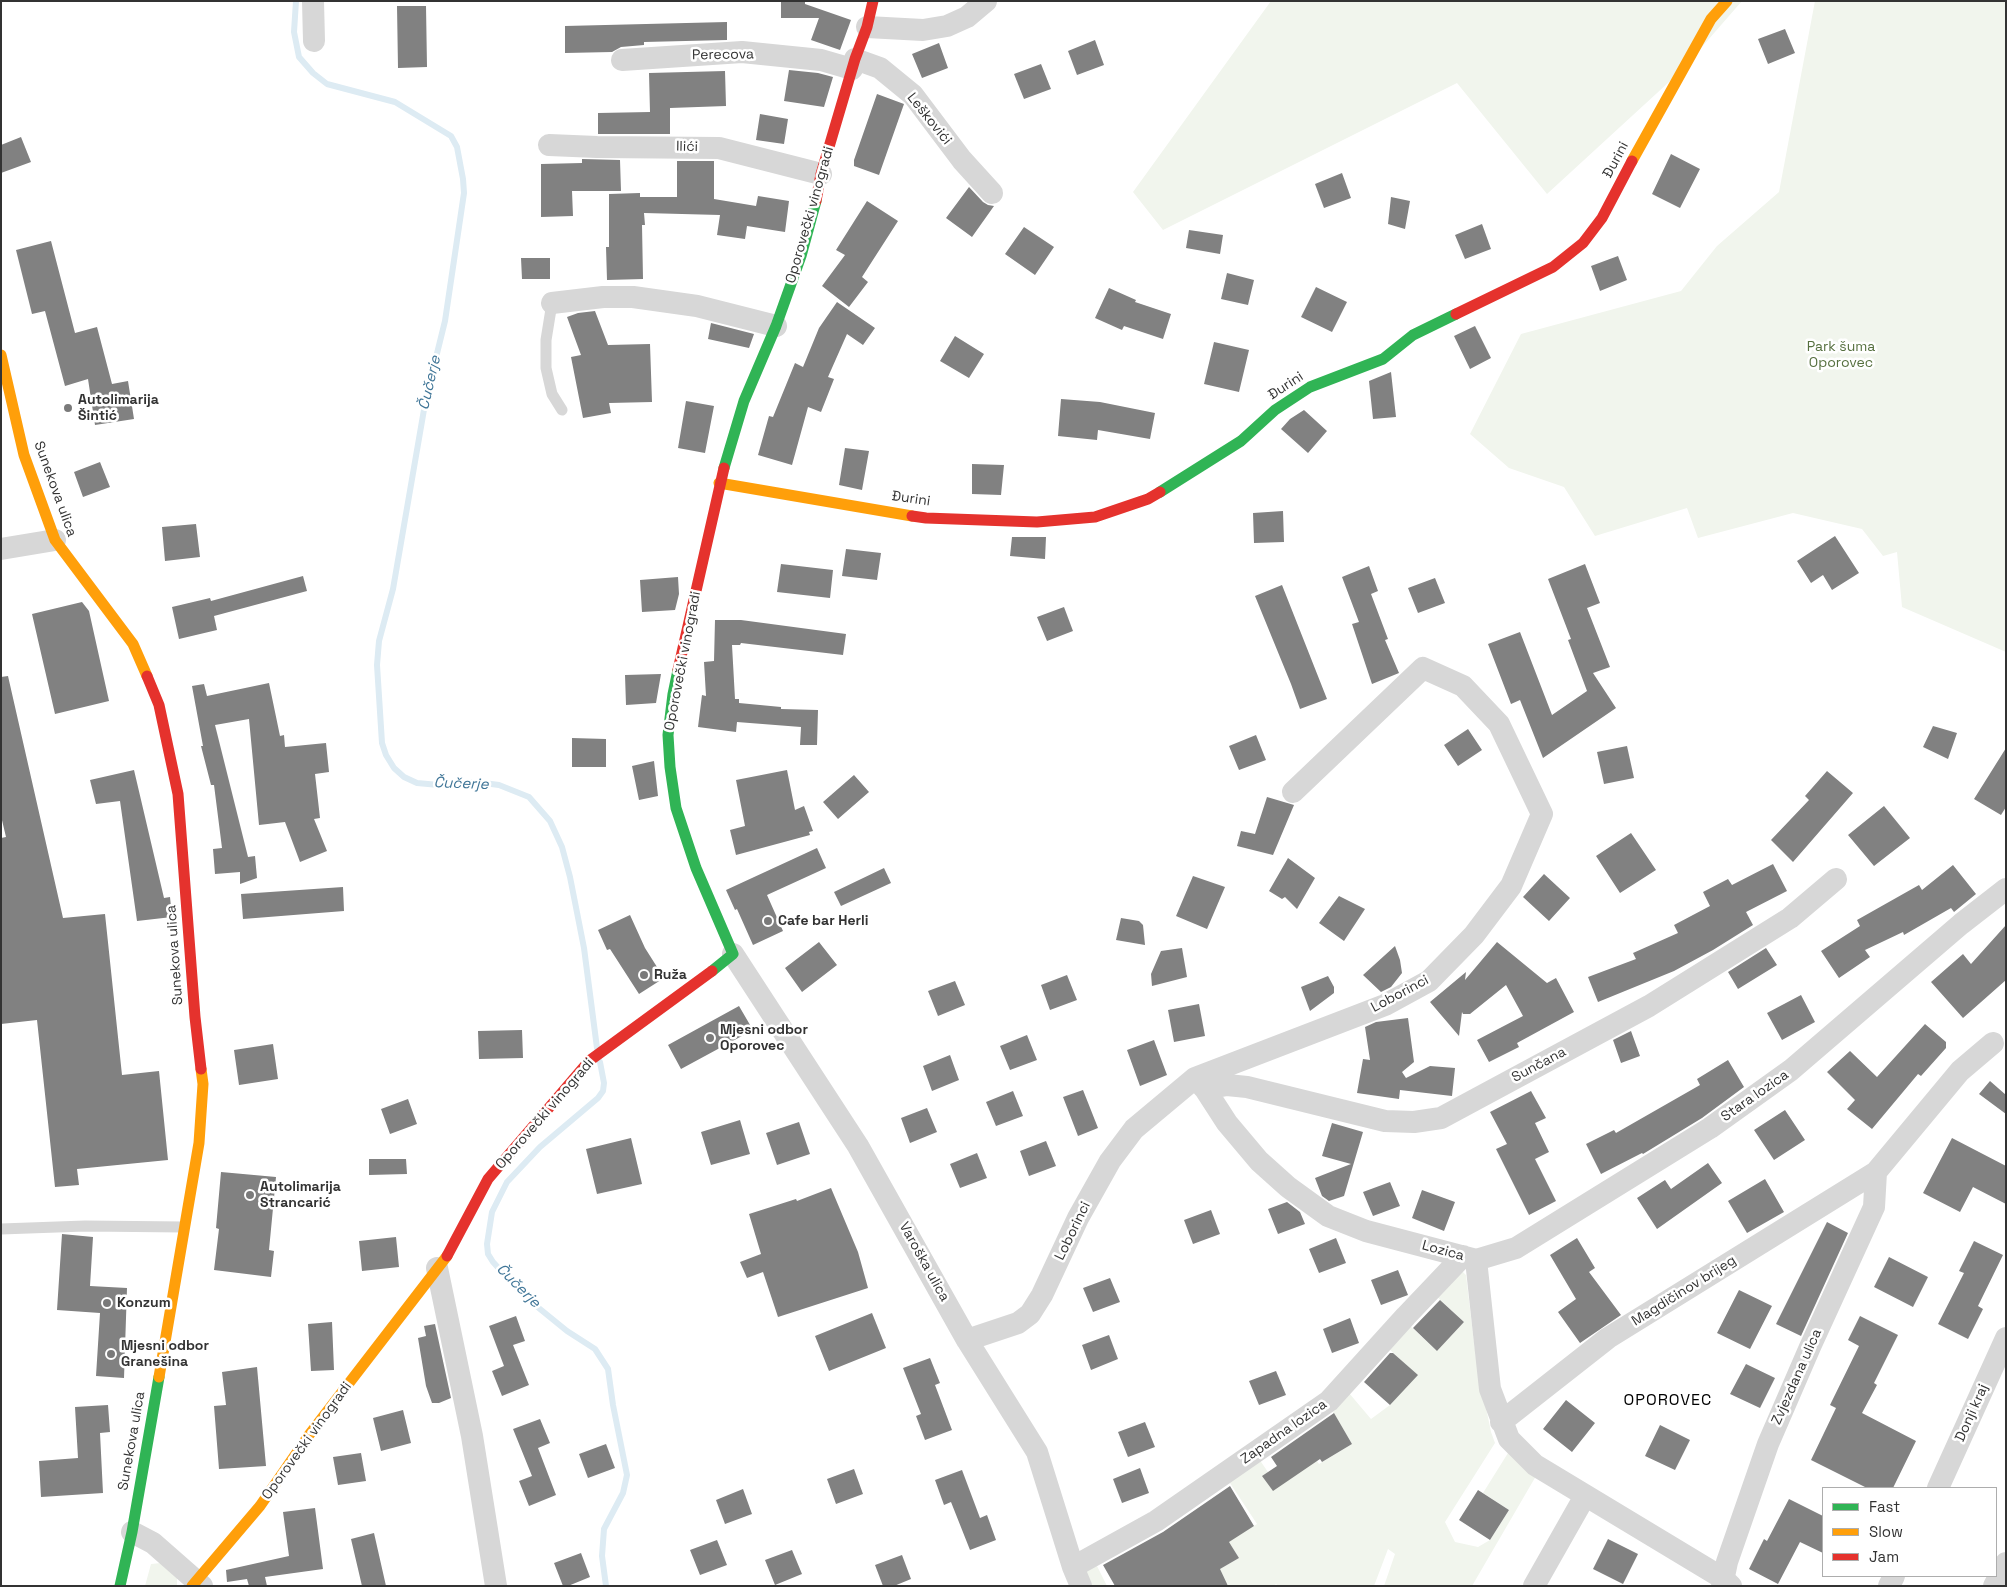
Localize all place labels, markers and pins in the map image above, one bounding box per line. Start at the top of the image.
place label: Autolimarija Šintić [78,392,159,424]
marker: Autolimarija Šintić [62,402,74,414]
place label: Cafe bar Herli [778,913,868,929]
marker: Cafe bar Herli [762,915,774,927]
place label: Ruža [654,967,687,983]
marker: Ruža [638,969,650,981]
place label: Mjesni odbor Oporovec [720,1022,808,1054]
marker: Mjesni odbor Oporovec [704,1032,716,1044]
place label: Autolimarija Strancarić [260,1179,341,1212]
marker: Autolimarija Strancarić [244,1189,256,1201]
place label: Konzum [117,1295,171,1311]
marker: Konzum [101,1297,113,1309]
place label: Mjesni odbor Granešina [121,1338,209,1370]
marker: Mjesni odbor Granešina [105,1348,117,1360]

